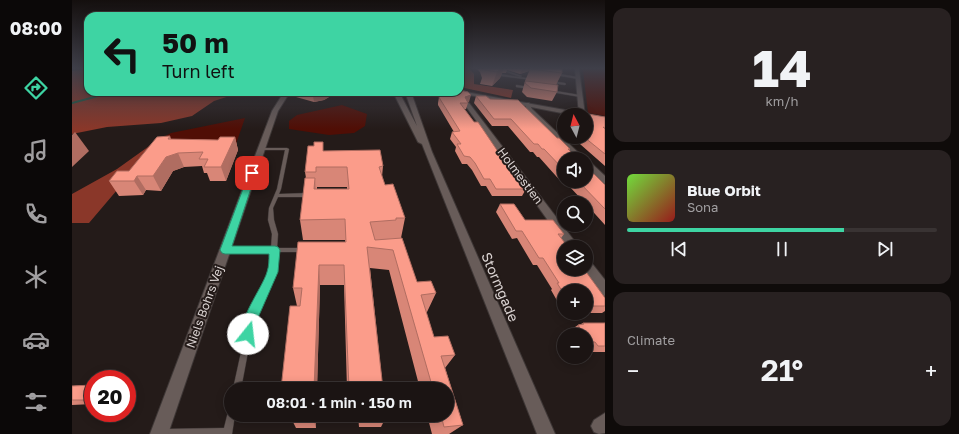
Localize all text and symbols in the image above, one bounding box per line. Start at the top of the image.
text: 08:00 [10,17,62,39]
text: 50 m [162,26,229,59]
icon: left [96,28,148,80]
text: 14 [752,36,812,98]
text: Turn left [162,60,235,82]
icon: directions [22,74,50,102]
text: km/h [765,93,799,109]
north arrow [557,108,593,144]
map controls [557,108,593,364]
icon: music [22,137,50,165]
street label: Holmestien [494,145,546,207]
button: sound [557,152,593,188]
pin [235,156,269,190]
icon: arrive [241,162,263,184]
text: Blue Orbit [687,181,761,199]
button: search [557,196,593,232]
text: Sona [687,199,718,215]
icon: phone [22,200,50,228]
icon: previous [668,238,690,260]
icon: pause [771,238,793,260]
icon: next [874,238,896,260]
button: layers [557,240,593,276]
street label: Stormgade [478,250,523,324]
icon: climate [22,263,50,291]
street label: Niels Bohrs Vej [183,264,226,350]
button: + [557,284,593,320]
position arrow [227,313,269,355]
icon: car [22,326,50,354]
button: − [557,328,593,364]
text: Climate [627,332,675,348]
text: 21° [761,352,803,388]
text: − [627,357,639,384]
text: + [925,357,937,384]
speed limit sign: 20 [84,370,136,422]
icon: filters [22,388,50,416]
text: 08:01 · 1 min · 150 m [266,393,412,411]

